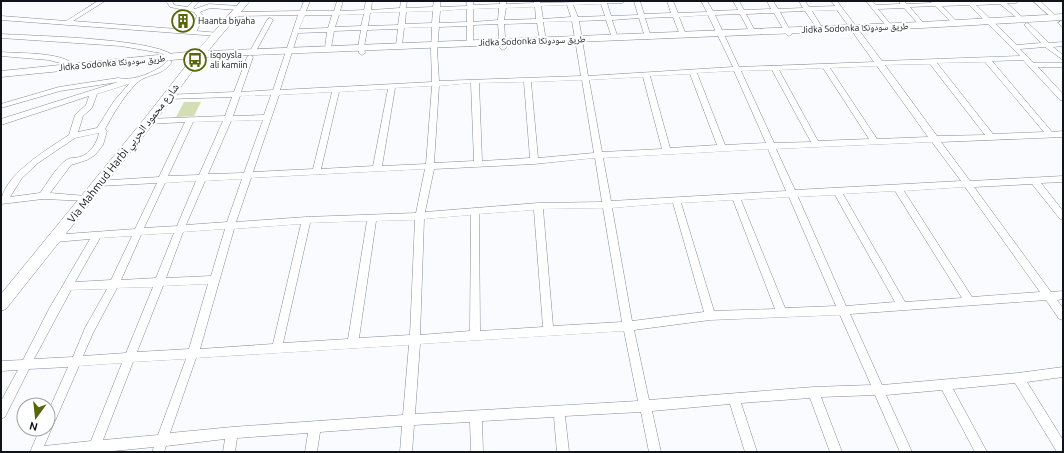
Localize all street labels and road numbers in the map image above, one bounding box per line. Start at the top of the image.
street label: Jidka Sodonka طريق سودونكا [801,21,909,35]
street label: Jidka Sodonka طريق سودونكا [478,34,586,48]
street label: Jidka Sodonka طريق سودونكا [58,53,166,73]
street label: Via Mahmud Harbi شارع محمود الحربي [65,81,183,227]

